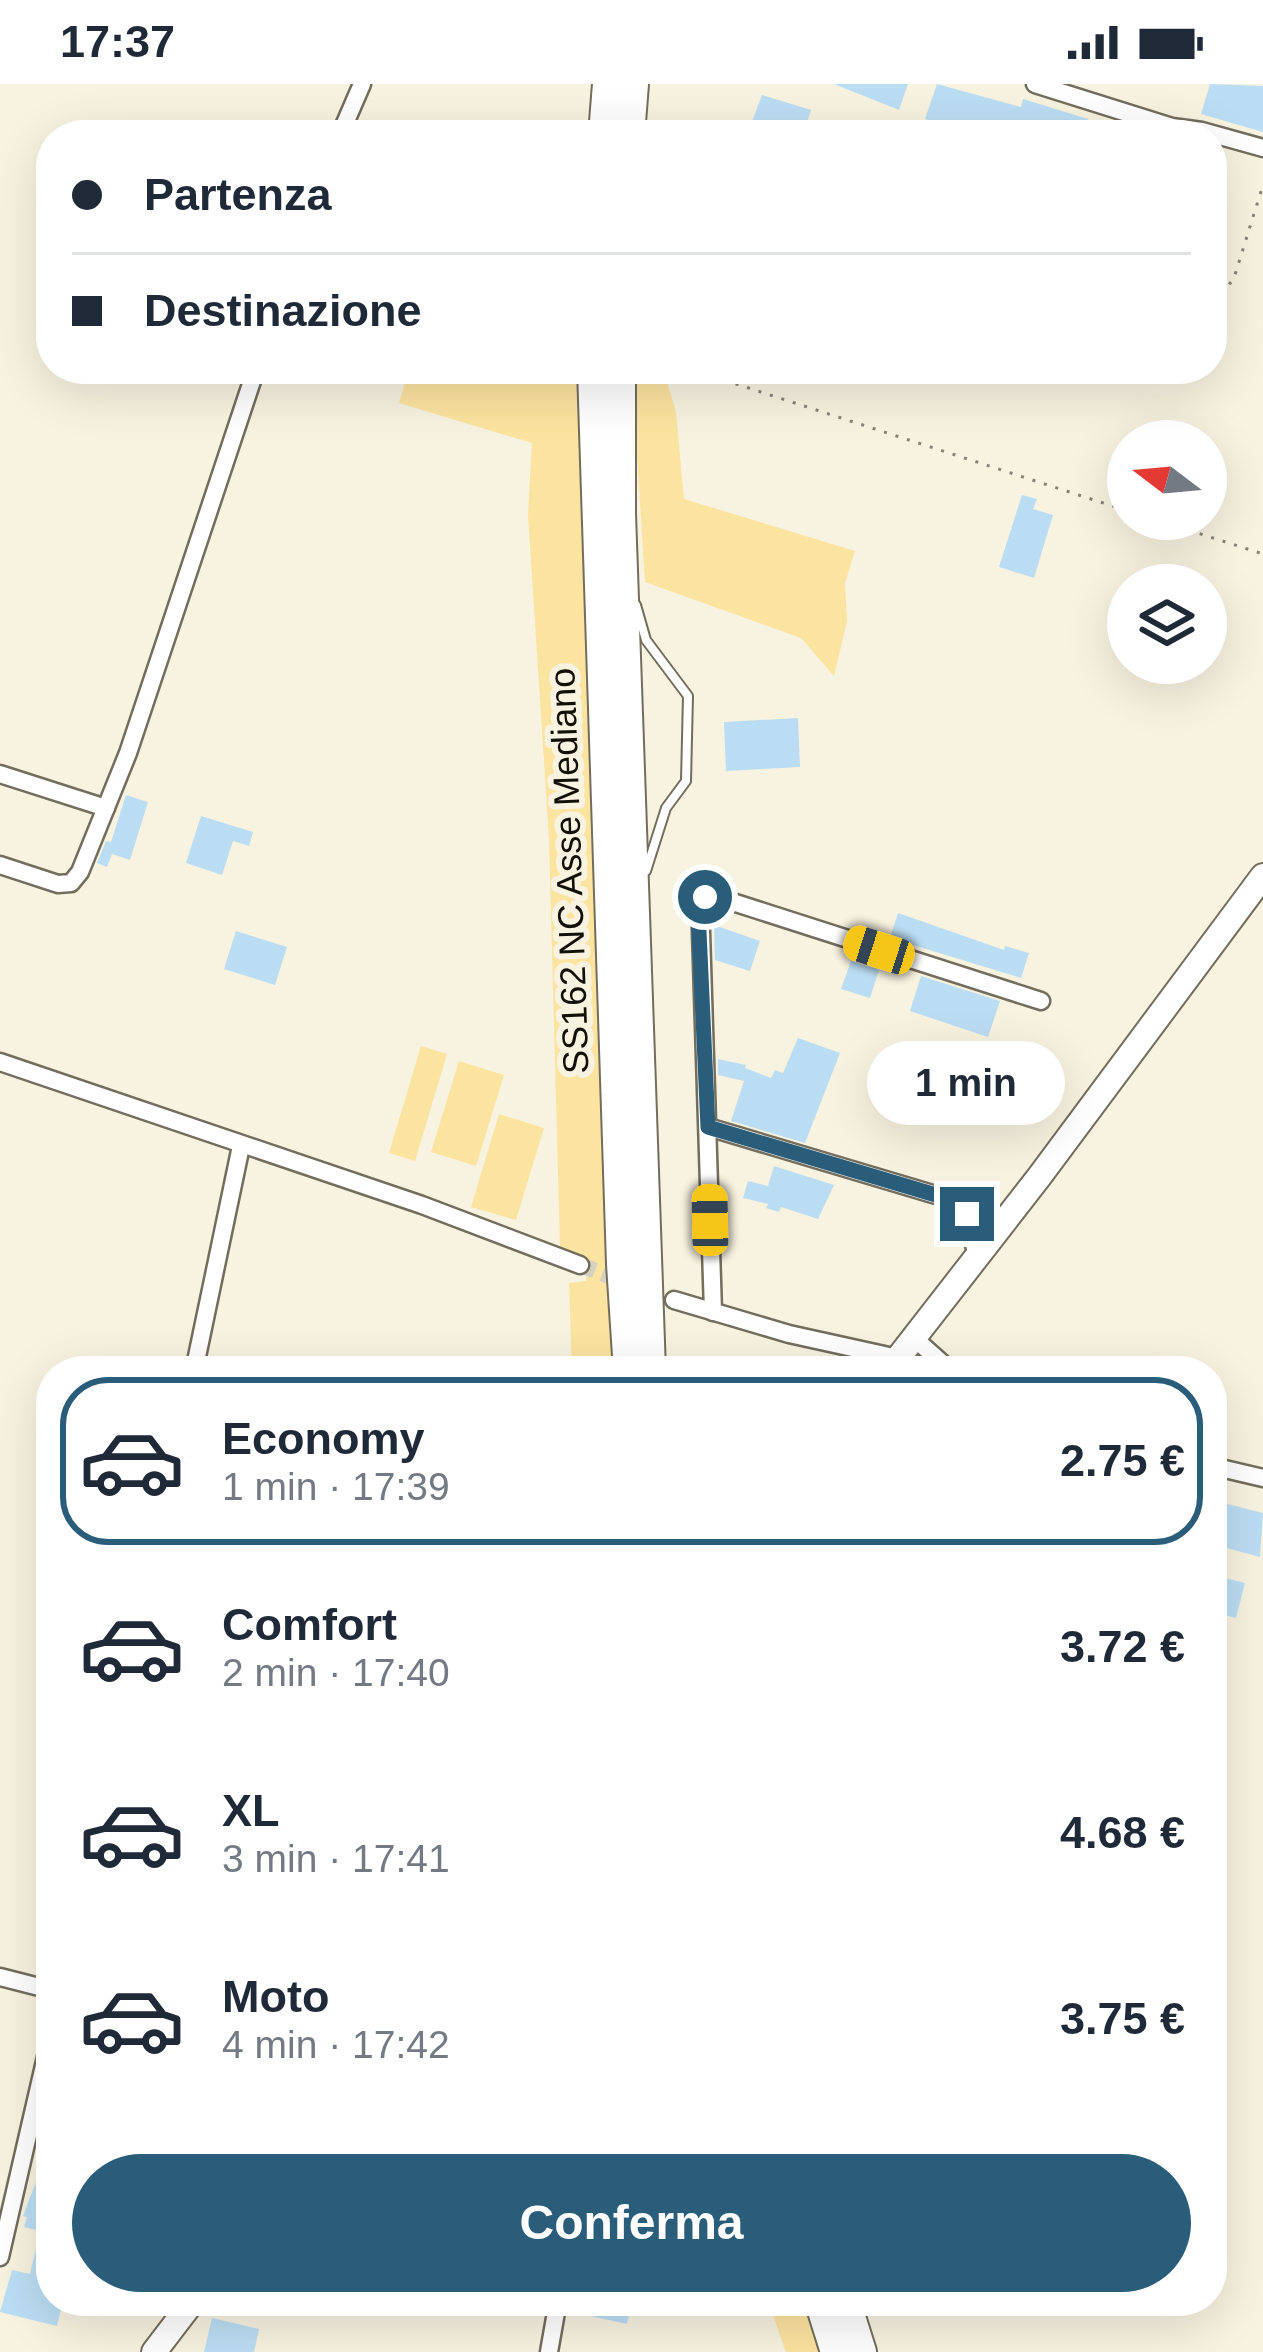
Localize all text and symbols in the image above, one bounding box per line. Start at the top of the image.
text: 17:37 [60,16,175,67]
text: Partenza [144,169,332,220]
text: Destinazione [144,285,422,336]
north arrow [1107,420,1227,540]
map controls [1107,420,1227,684]
button: layers [1107,564,1227,684]
street label: SS162 NC Asse Mediano [541,667,597,1075]
route start [678,870,732,924]
car [839,922,919,978]
callout: 1 min [868,1040,1066,1124]
text: 1 min [915,1061,1017,1104]
car [691,1184,729,1256]
route end [940,1187,994,1241]
icon: car [78,1407,186,1515]
text: Economy [222,1413,425,1464]
text: 2.75 € [1060,1435,1185,1486]
text: 1 min · 17:39 [222,1465,450,1508]
icon: car [78,1593,186,1701]
text: Comfort [222,1599,397,1650]
text: 3.72 € [1060,1621,1185,1672]
text: 2 min · 17:40 [222,1651,450,1694]
icon: car [78,1779,186,1887]
text: XL [222,1785,280,1836]
text: 4.68 € [1060,1807,1185,1858]
text: 3 min · 17:41 [222,1837,450,1880]
icon: car [78,1965,186,2073]
text: Moto [222,1971,329,2022]
text: 3.75 € [1060,1993,1185,2044]
text: 4 min · 17:42 [222,2023,450,2066]
button: Conferma [72,2154,1191,2292]

